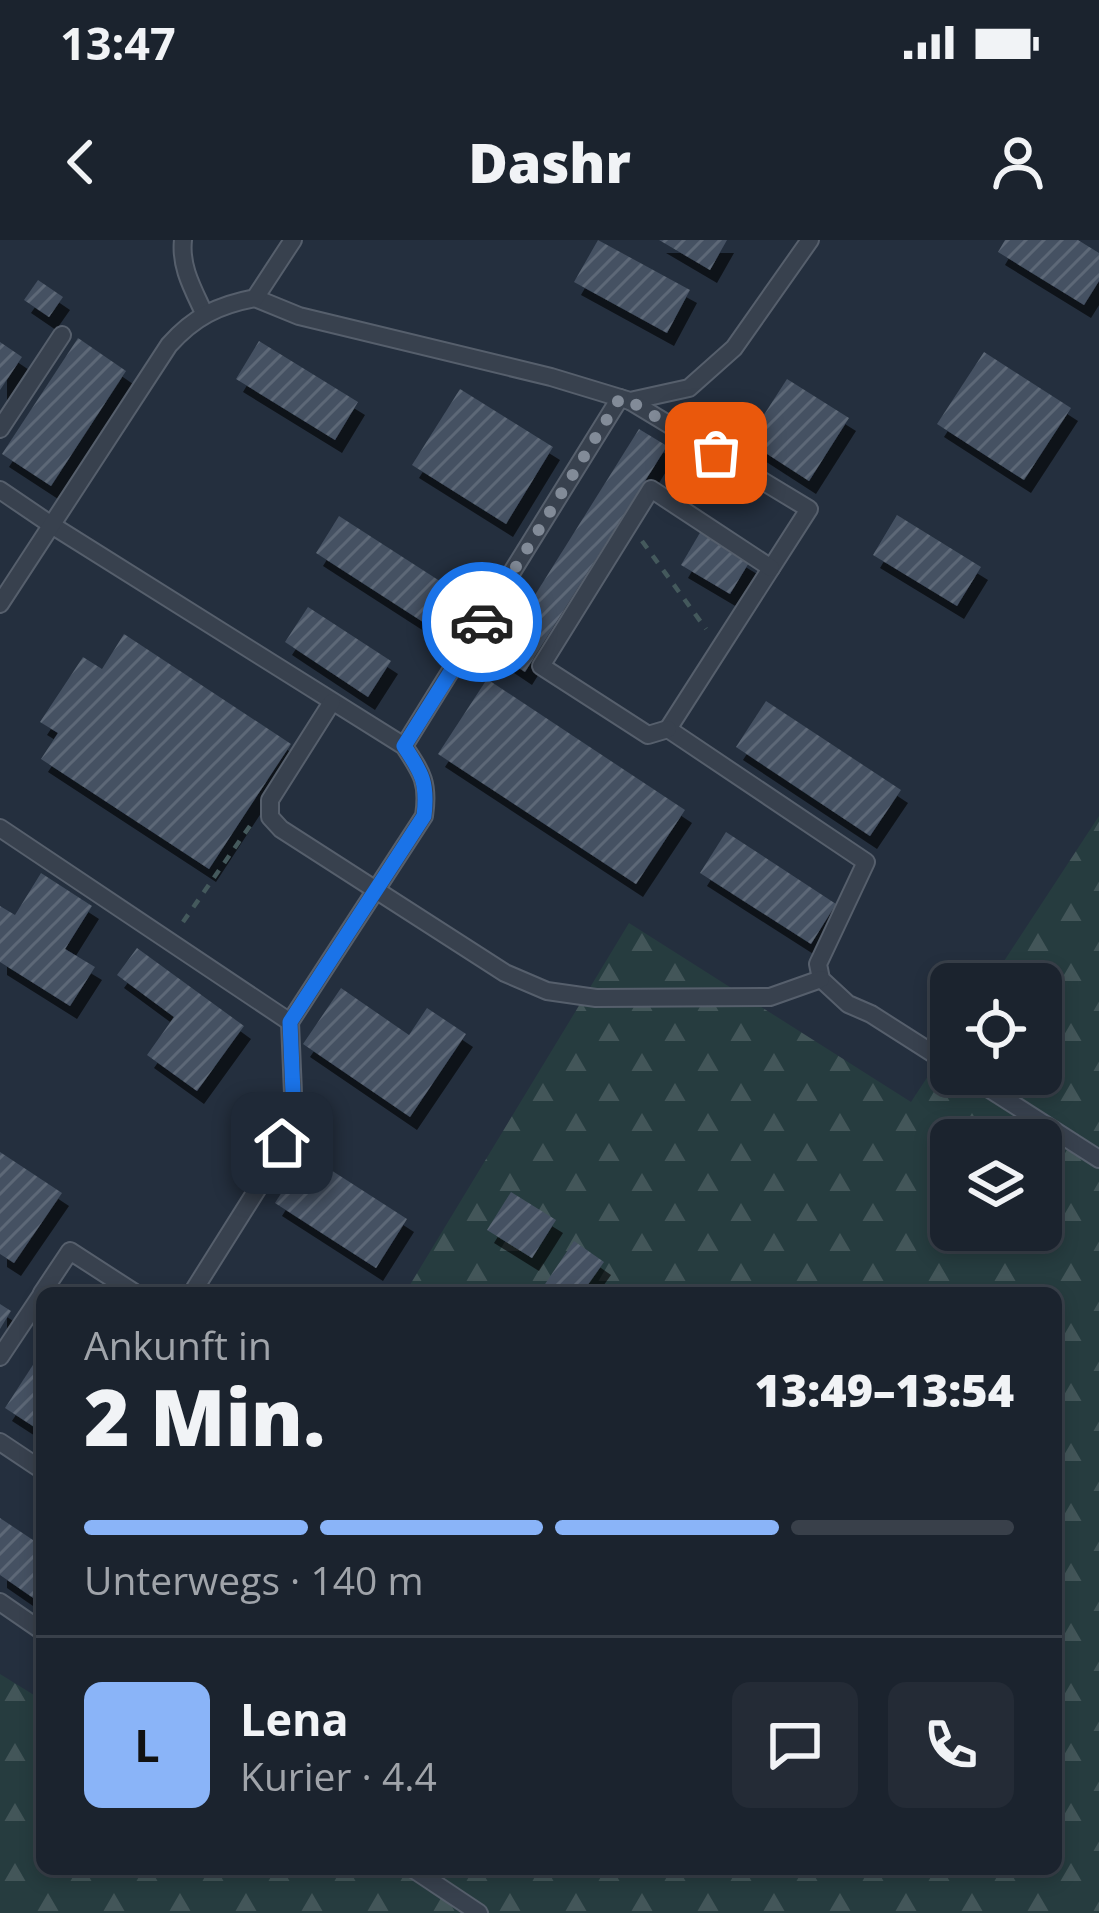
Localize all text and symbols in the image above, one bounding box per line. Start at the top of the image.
text: 13:47 [60,12,176,73]
text: Dashr [468,125,631,199]
icon: back [48,129,114,195]
icon: person [985,129,1051,195]
pin [665,402,767,504]
icon: bag [683,420,749,486]
courier [422,562,542,682]
icon: car [449,589,515,655]
map controls [930,963,1062,1251]
button: locate [930,963,1062,1095]
pin [231,1092,333,1194]
icon: home [249,1110,315,1176]
button: layers [930,1119,1062,1251]
text: Ankunft in [84,1318,272,1371]
text: 13:49–13:54 [755,1359,1014,1420]
text: 2 Min. [84,1363,326,1469]
text: Unterwegs · 140 m [84,1553,424,1606]
button: chat [732,1682,858,1808]
button: phone [888,1682,1014,1808]
text: Lena [240,1688,349,1749]
text: L [134,1714,160,1775]
text: Kurier · 4.4 [240,1749,437,1802]

